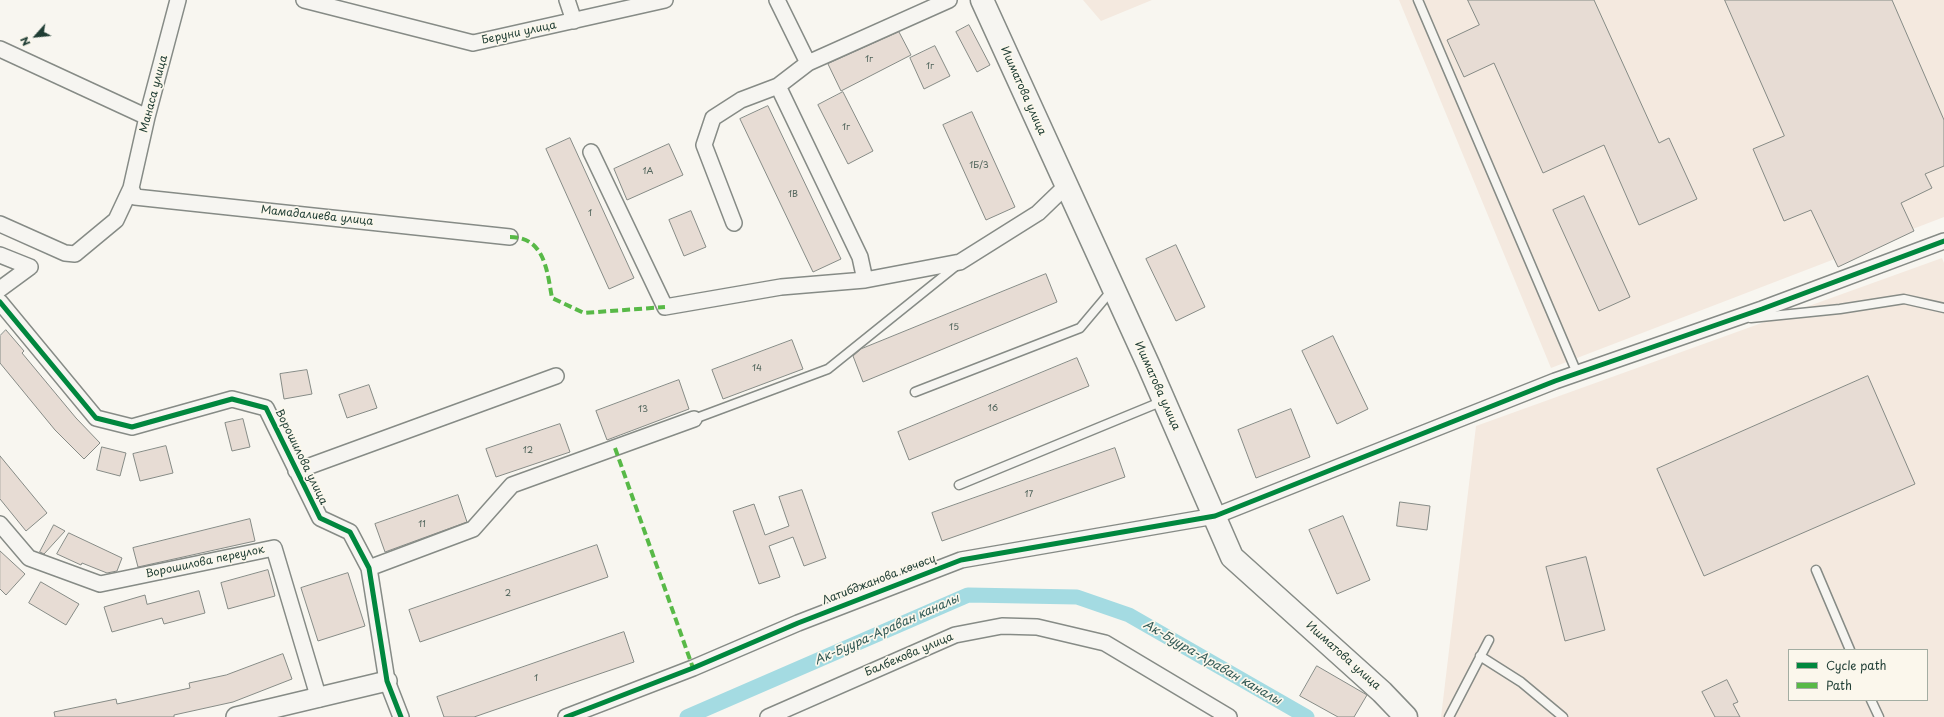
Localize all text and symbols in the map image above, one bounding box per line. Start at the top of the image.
north arrow [16,16,56,56]
street label: Беруни улица [481,19,557,47]
text: N [15,34,34,49]
street label: Ишматова улица [998,45,1048,137]
street label: Манаса улица [137,54,171,134]
house number: 1г [865,55,873,65]
house number: 1г [926,62,934,72]
house number: 1г [842,123,850,133]
house number: 1Б/3 [969,161,989,171]
house number: 1А [643,167,653,177]
house number: 1В [788,190,798,200]
street label: Мамадалиева улица [260,204,374,228]
house number: 1 [588,209,592,219]
house number: 15 [949,323,959,333]
street label: Ишматова улица [1132,340,1182,432]
house number: 14 [752,364,762,374]
house number: 16 [988,404,998,414]
house number: 13 [638,405,648,415]
street label: Ворошилова улица [272,407,330,507]
house number: 12 [523,446,533,456]
house number: 17 [1025,490,1033,500]
house number: 11 [418,520,426,530]
street label: Ворошилова переулок [144,543,266,581]
street label: Латибджанова көчөсү [820,552,938,608]
house number: 2 [505,589,511,599]
water label: Ак-Буура-Араван каналы [813,592,961,668]
water label: Ак-Буура-Араван каналы [1141,618,1283,708]
street label: Ишматова улица [1303,619,1383,693]
street label: Балбекова улица [863,630,955,680]
legend [1788,649,1928,701]
text: Cycle path [1826,656,1887,674]
house number: 1 [534,674,538,684]
text: Path [1826,676,1852,694]

